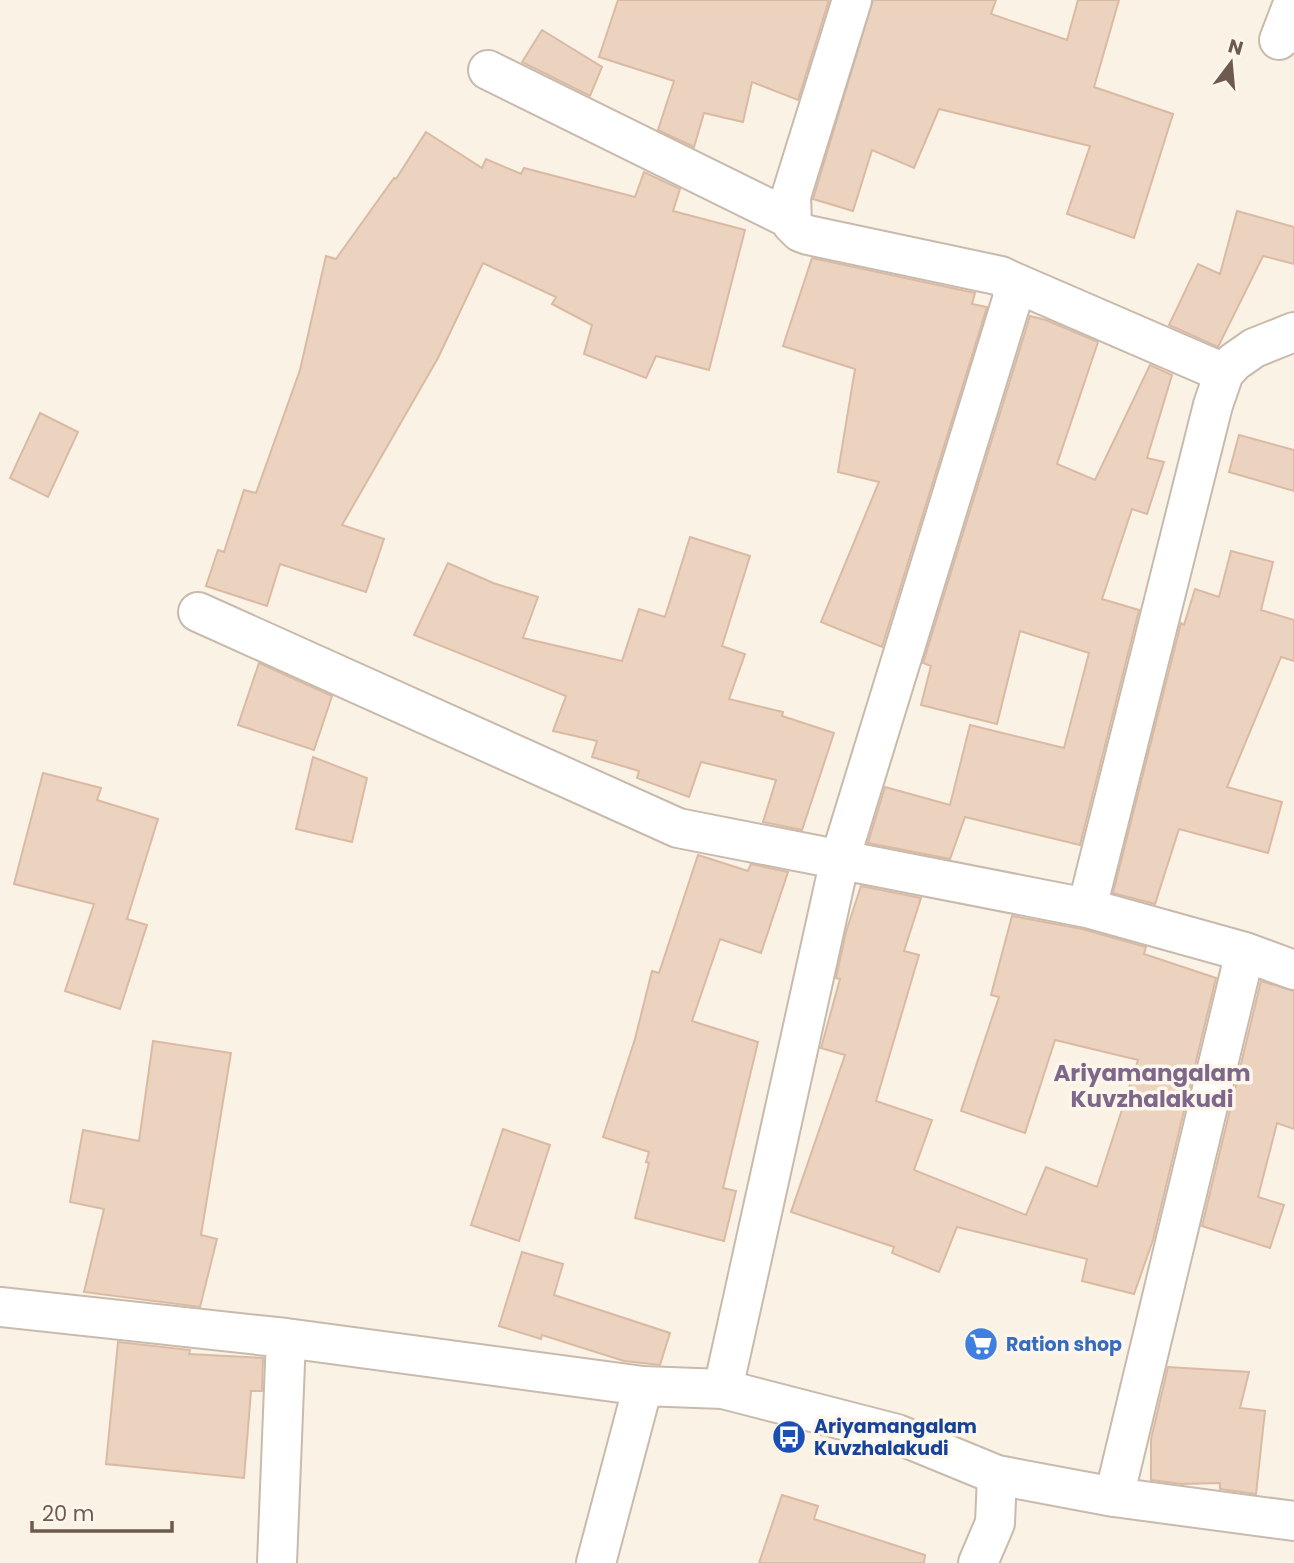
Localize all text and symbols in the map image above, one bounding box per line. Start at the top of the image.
north arrow [1196,28,1266,98]
text: N [1225,32,1246,62]
district label: Ariyamangalam Kuvzhalakudi [1053,1057,1251,1115]
supermarket icon: Ration shop [962,1325,1000,1363]
place label: Ration shop [1006,1331,1122,1358]
place label: Ariyamangalam Kuvzhalakudi [814,1413,977,1462]
bus stop icon: Ariyamangalam Kuvzhalakudi [770,1418,808,1456]
scale bar [32,1490,172,1534]
text: 20 m [42,1499,95,1528]

